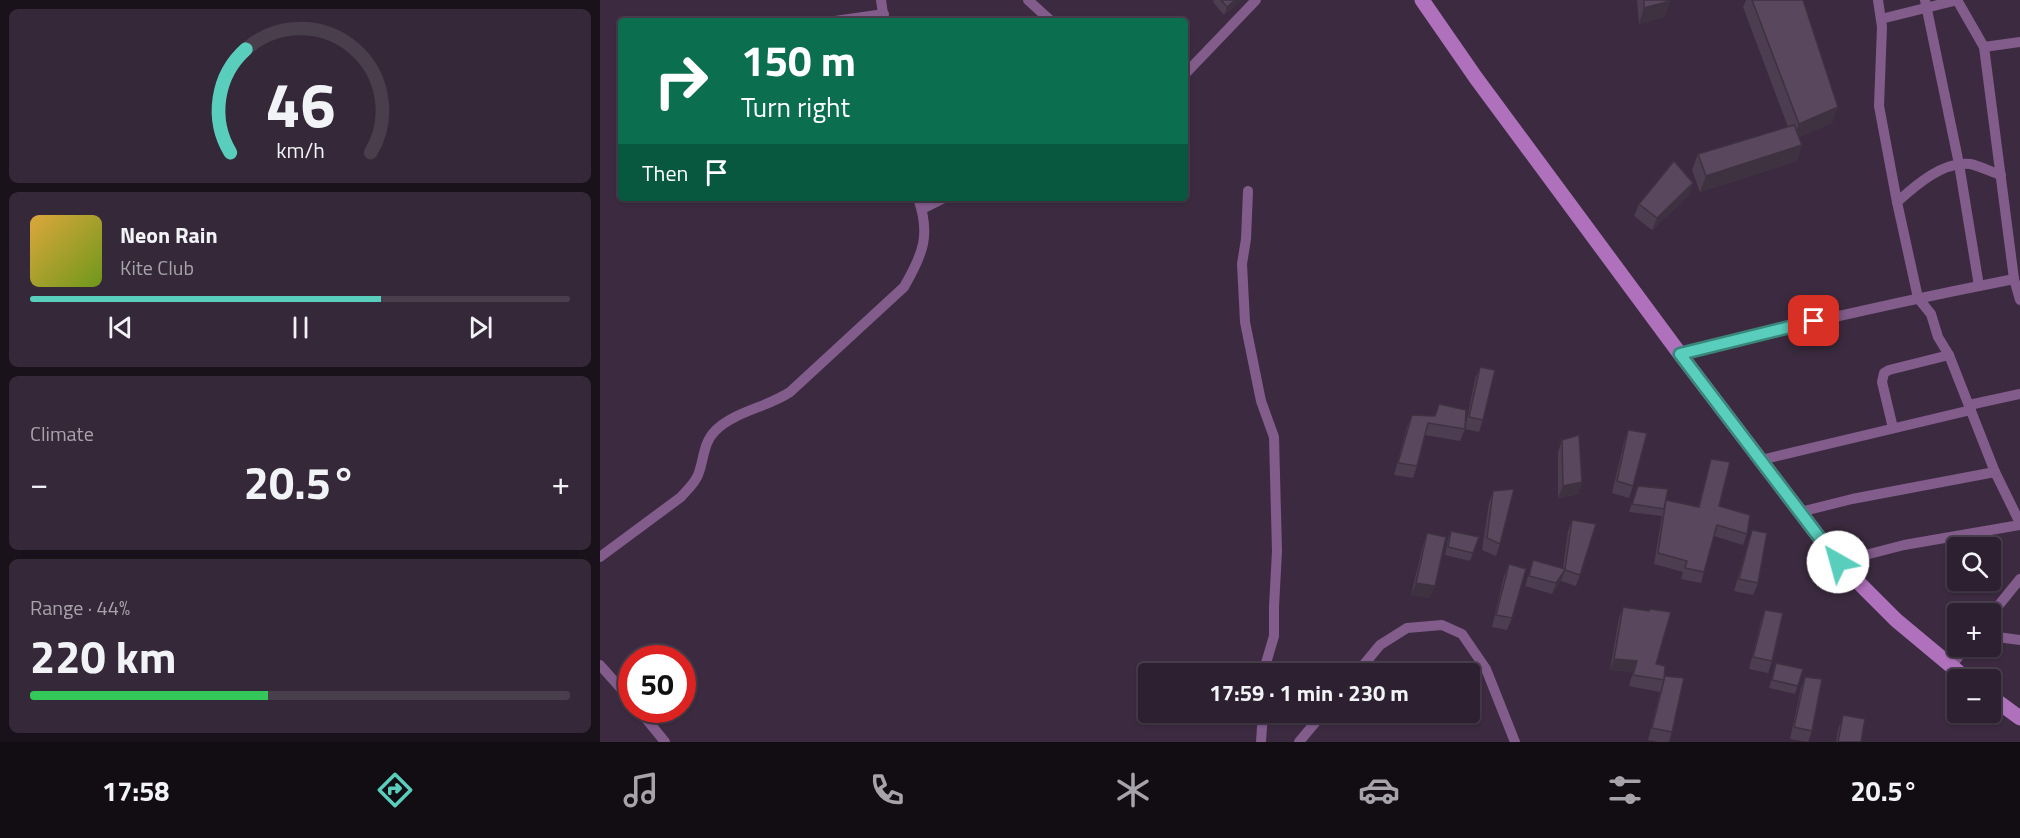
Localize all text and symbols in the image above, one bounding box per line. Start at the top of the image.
text: 150 m [741,28,856,92]
icon: right [642,42,720,120]
text: 46 [265,56,335,151]
text: Turn right [741,86,850,127]
text: km/h [276,135,324,167]
text: Then [642,156,688,190]
icon: arrive [700,156,733,189]
text: Neon Rain [120,218,218,252]
text: Kite Club [120,252,194,283]
pin [1788,295,1839,346]
icon: arrive [1797,304,1830,337]
icon: previous [104,311,137,344]
icon: pause [284,311,317,344]
icon: next [464,311,497,344]
text: Climate [30,418,94,449]
text: 20.5° [244,448,356,516]
text: − [30,458,48,508]
text: + [552,458,570,508]
position arrow [1806,530,1870,594]
map controls [1947,537,2001,723]
button: search [1947,537,2001,591]
text: Range · 44% [30,592,130,623]
button: + [1947,603,2001,657]
text: 220 km [30,622,176,690]
speed limit sign: 50 [618,645,696,723]
button: − [1947,669,2001,723]
text: 17:59 · 1 min · 230 m [1209,676,1409,710]
icon: directions [374,769,416,811]
icon: music [620,769,662,811]
icon: phone [866,769,908,811]
icon: climate [1112,769,1154,811]
icon: car [1358,769,1400,811]
icon: filters [1604,769,1646,811]
text: 17:58 [102,770,169,811]
text: 20.5° [1850,770,1918,811]

